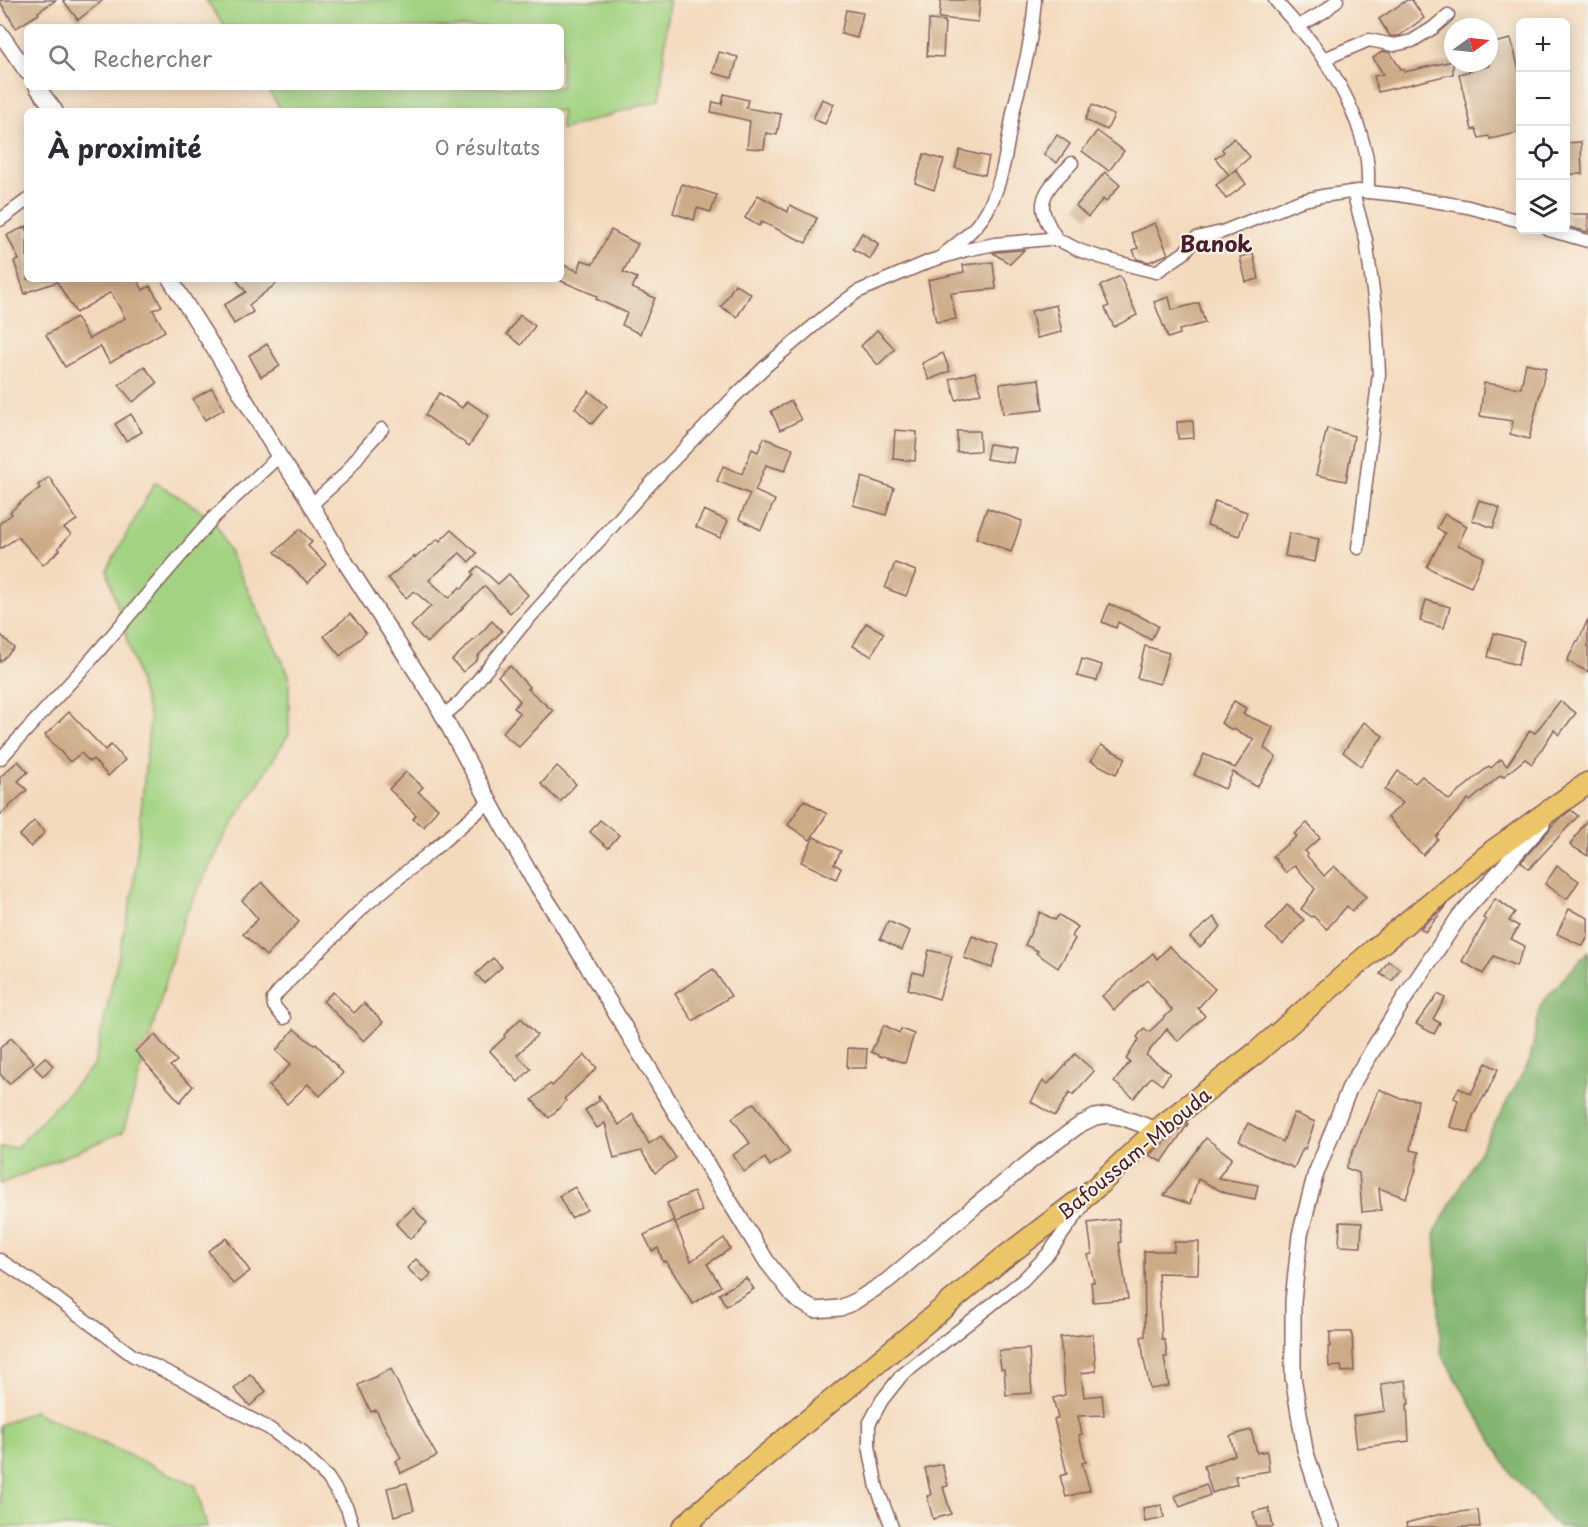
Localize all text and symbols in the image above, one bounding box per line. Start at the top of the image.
north arrow [1444,18,1498,72]
map controls [1516,18,1570,234]
button: + [1516,18,1570,72]
search box [24,24,564,90]
icon: search [45,41,78,74]
text: Rechercher [93,41,212,74]
button: − [1516,72,1570,126]
button: locate [1516,126,1570,180]
text: À proximité [48,128,202,167]
text: 0 résultats [435,132,540,162]
button: layers [1516,180,1570,234]
district label: Banok [1180,226,1252,259]
street label: Bafoussam-Mbouda [1051,1079,1218,1226]

